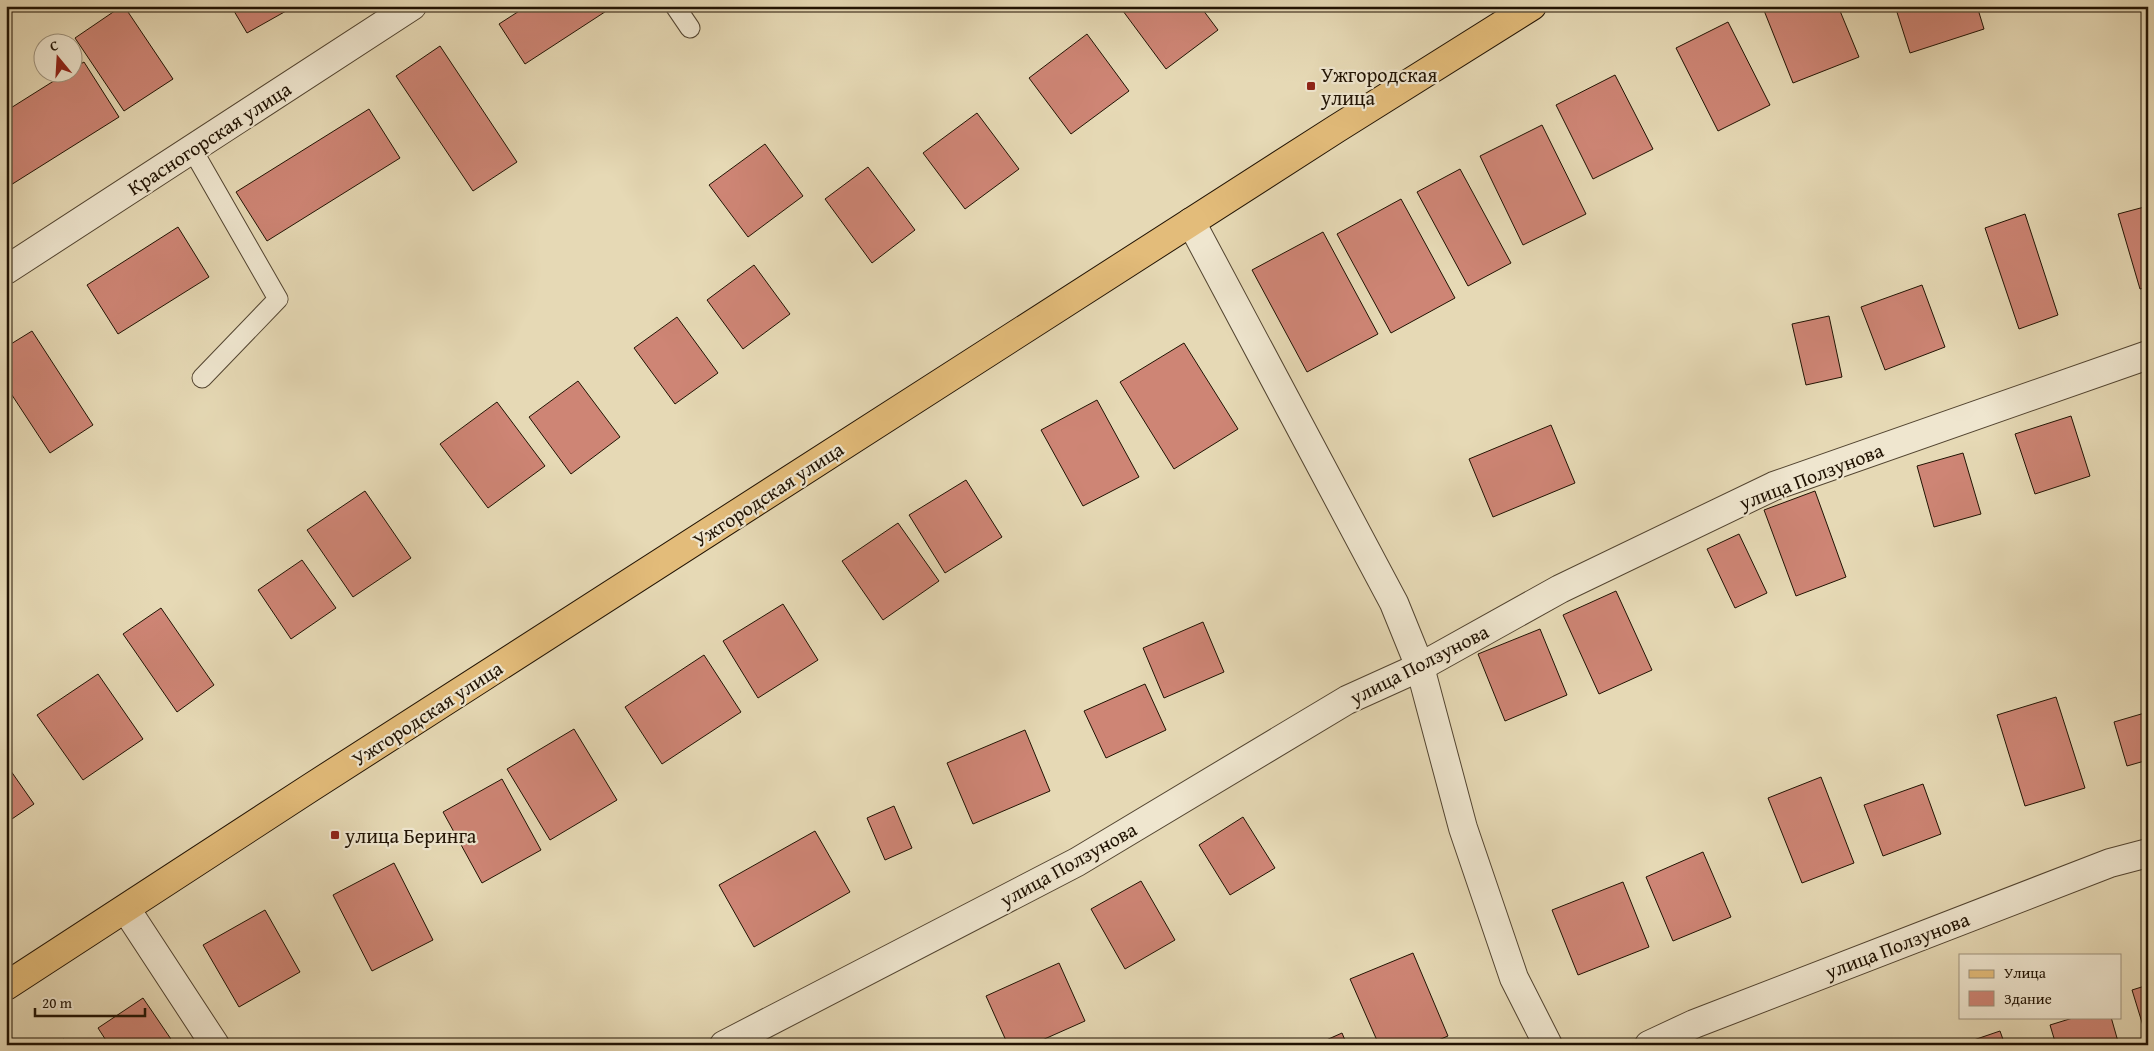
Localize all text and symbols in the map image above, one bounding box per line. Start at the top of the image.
north arrow [32,32,82,82]
text: С [47,35,61,56]
place label: Ужгородская улица [1320,60,1437,112]
street label: Красногорская улица [121,74,297,202]
marker: Ужгородская улица [1305,80,1317,92]
street label: Ужгородская улица [687,434,850,554]
street label: улица Ползунова [1734,435,1888,517]
street label: улица Ползунова [1344,616,1494,712]
street label: Ужгородская улица [346,653,509,773]
street label: улица Ползунова [993,814,1142,914]
place label: улица Беринга [344,821,477,850]
marker: улица Беринга [329,829,341,841]
street label: улица Ползунова [1820,904,1974,986]
legend [1959,954,2122,1018]
text: Улица [2004,962,2047,983]
scale bar [35,986,145,1018]
text: Здание [2004,988,2052,1009]
text: 20 m [42,992,73,1013]

